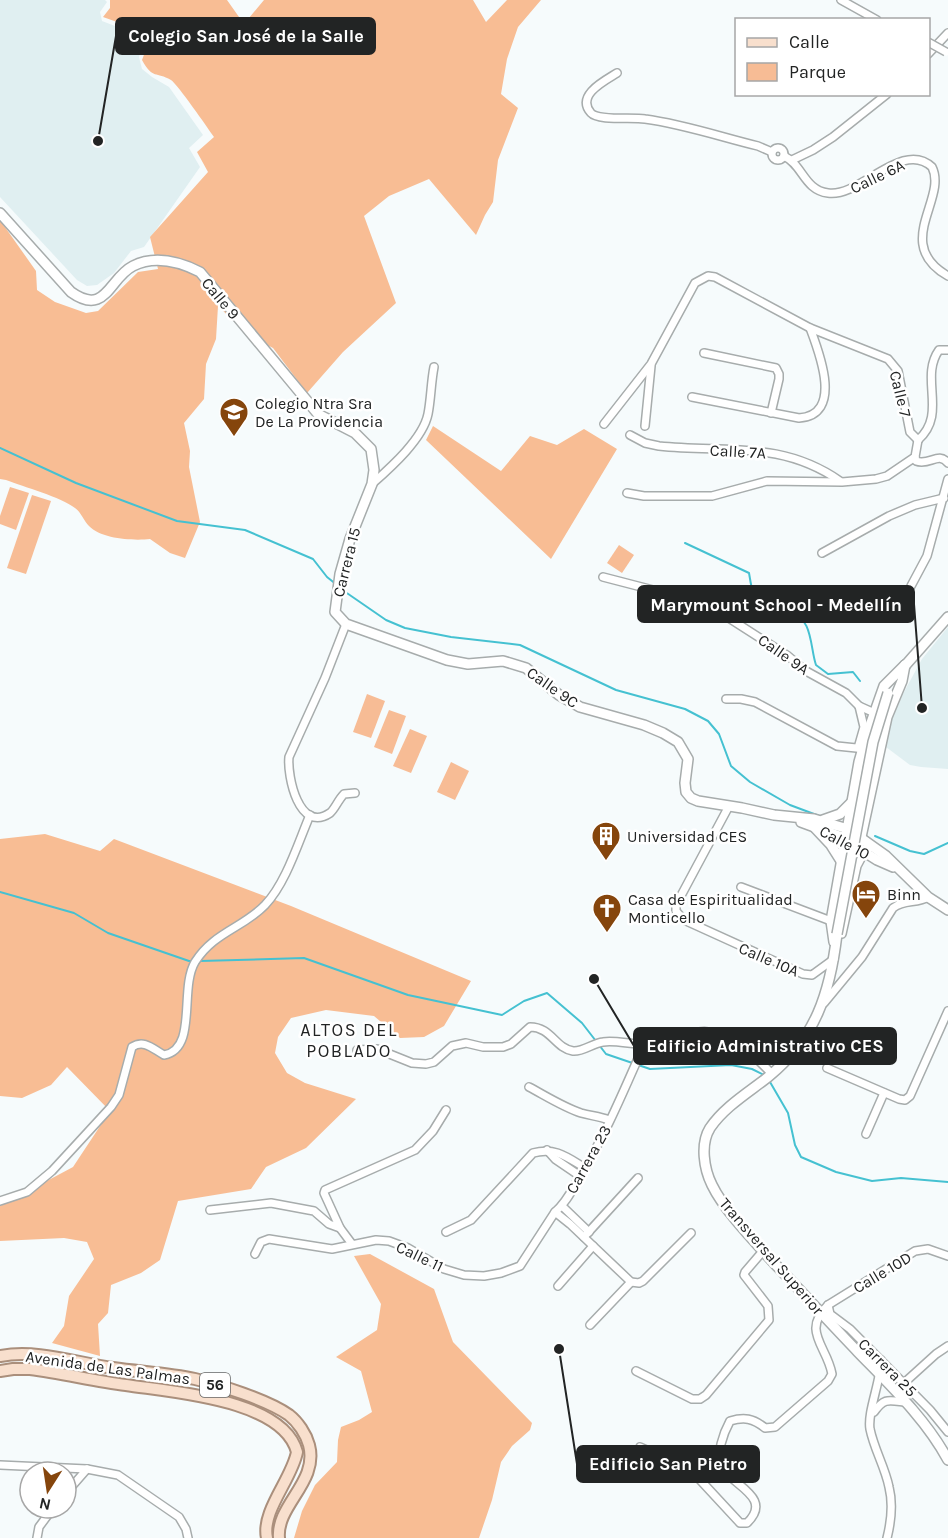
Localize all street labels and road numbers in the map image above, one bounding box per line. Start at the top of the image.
street label: Calle 6A [847,155,907,198]
street label: Calle 9 [198,273,244,323]
street label: Calle 7 [886,369,916,420]
street label: Calle 7A [709,441,767,462]
street label: Carrera 15 [329,525,364,599]
street label: Calle 9A [754,630,813,679]
street label: Calle 9C [523,663,582,712]
street label: Calle 10 [816,821,873,864]
street label: Calle 10A [736,938,802,981]
street label: Carrera 23 [562,1122,615,1197]
street label: Transversal Superior [716,1194,828,1319]
street label: Calle 11 [393,1237,446,1276]
street label: Calle 10D [850,1248,915,1297]
street label: Carrera 25 [854,1334,921,1401]
street label: Avenida de Las Palmas [24,1347,191,1388]
road number: 56 [200,1373,230,1397]

